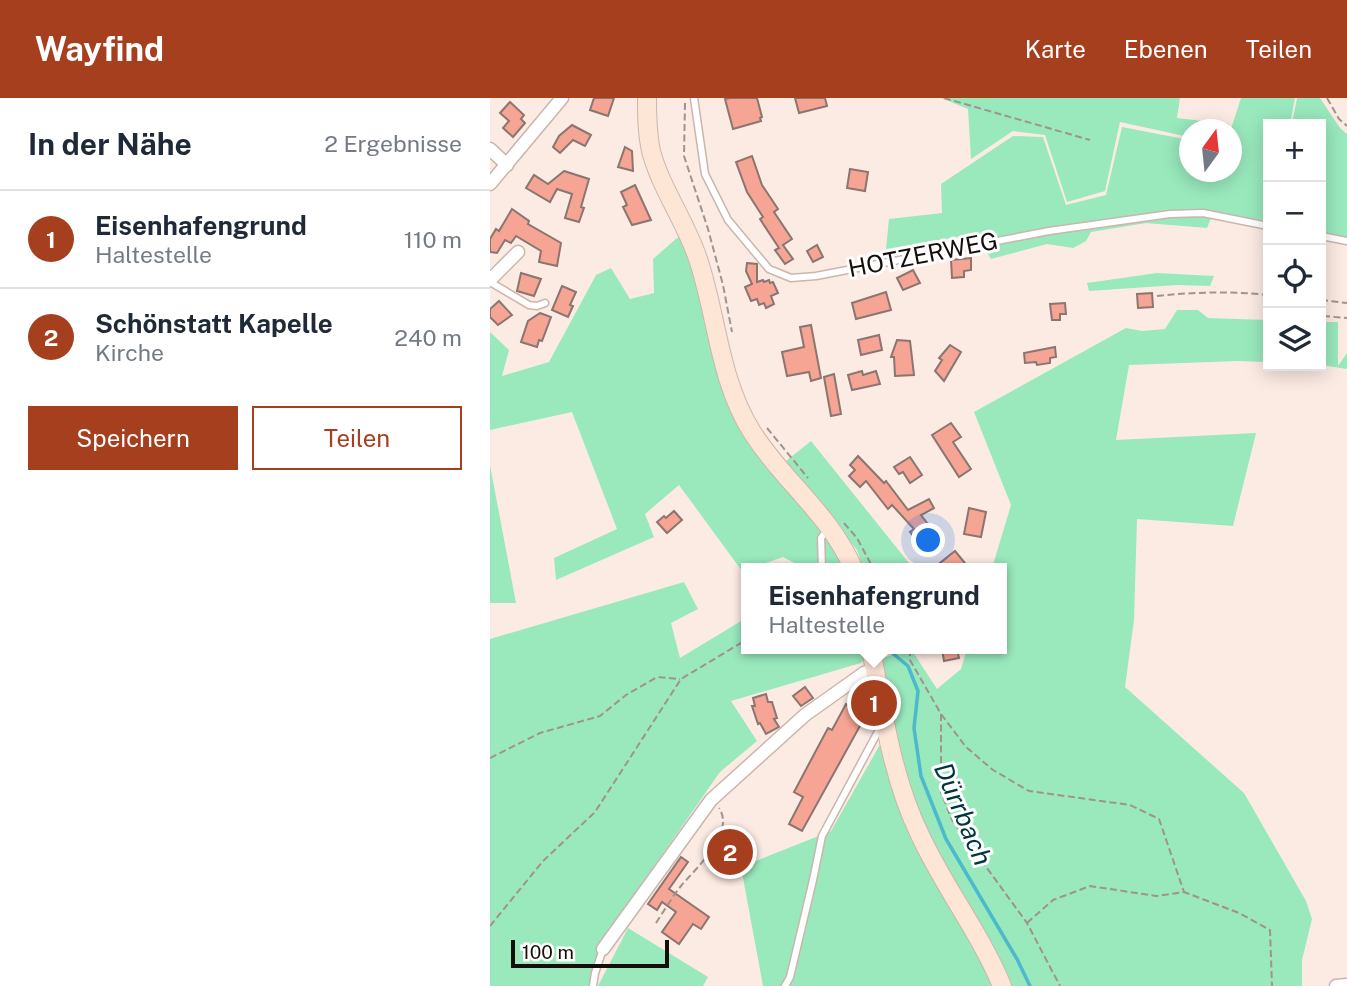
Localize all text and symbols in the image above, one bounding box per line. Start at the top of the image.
text: Wayfind [35,30,164,68]
text: Karte [1025,35,1086,63]
text: Ebenen [1124,35,1208,63]
text: Teilen [1246,35,1312,63]
north arrow [1179,119,1242,182]
map controls [1263,119,1326,371]
button: + [1263,119,1326,182]
text: In der Nähe [28,126,192,162]
text: 2 Ergebnisse [324,130,462,157]
button: − [1263,182,1326,245]
text: Eisenhafengrund [95,210,307,241]
text: 1 [46,226,56,253]
text: 110 m [404,226,462,253]
street label: HOTZERWEG [846,226,1000,282]
text: Haltestelle [95,241,212,268]
button: locate [1263,245,1326,308]
text: Schönstatt Kapelle [95,308,333,339]
button: layers [1263,308,1326,371]
text: 2 [44,324,58,351]
text: 240 m [394,324,462,351]
text: Kirche [95,339,164,366]
button: Speichern [28,406,238,470]
button: Teilen [252,406,462,470]
your location [911,523,945,557]
popup [741,563,1007,654]
text: Eisenhafengrund [768,580,980,611]
text: Haltestelle [768,611,885,638]
pin: 1 [851,677,897,729]
water label: Dürrbach [928,758,999,870]
pin: 2 [707,826,753,878]
scale bar [511,937,668,969]
text: 100 m [522,941,574,963]

